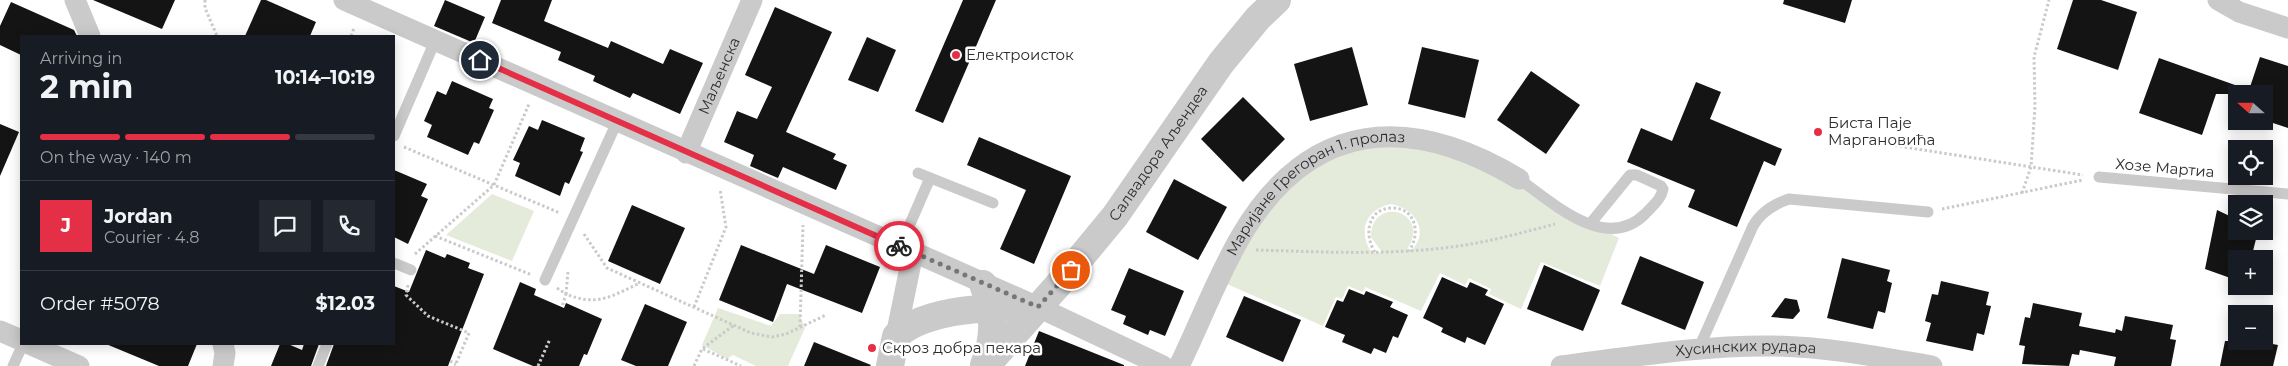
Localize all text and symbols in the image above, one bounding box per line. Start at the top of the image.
street label: Маљенска [694,34,744,117]
pin [459,39,501,81]
place label: Електроисток [966,45,1074,64]
icon: home [466,46,494,74]
text: Arriving in [40,49,122,68]
marker: Електроисток [950,49,962,61]
text: 10:14–10:19 [275,66,375,89]
text: 2 min [40,67,133,106]
street label: Салвадора Аљендеа [1104,82,1212,225]
north arrow [2228,85,2272,130]
map controls [2228,85,2273,350]
place label: Биста Паје Маргановића [1828,113,1935,149]
marker: Биста Паје Маргановића [1812,126,1824,138]
street label: Маријане Грегоран 1. пролаз [1222,127,1406,259]
button: locate [2228,140,2273,185]
text: On the way · 140 m [40,148,192,167]
street label: Хозе Мартиа [2115,154,2215,181]
button: layers [2228,195,2273,240]
button: chat [259,200,311,252]
button: phone [323,200,375,252]
text: Jordan [104,205,173,228]
text: J [61,214,71,237]
courier [874,221,924,271]
text: Courier · 4.8 [104,228,200,247]
icon: bike [885,232,913,260]
pin [1050,249,1092,291]
button: + [2228,250,2273,295]
icon: bag [1057,256,1085,284]
text: Order #5078 [40,292,160,315]
text: $12.03 [316,292,375,315]
button: − [2228,305,2273,350]
street label: Хусинских рудара [1674,336,1817,360]
place label: Скроз добра пекара [882,338,1041,357]
marker: Скроз добра пекара [866,342,878,354]

